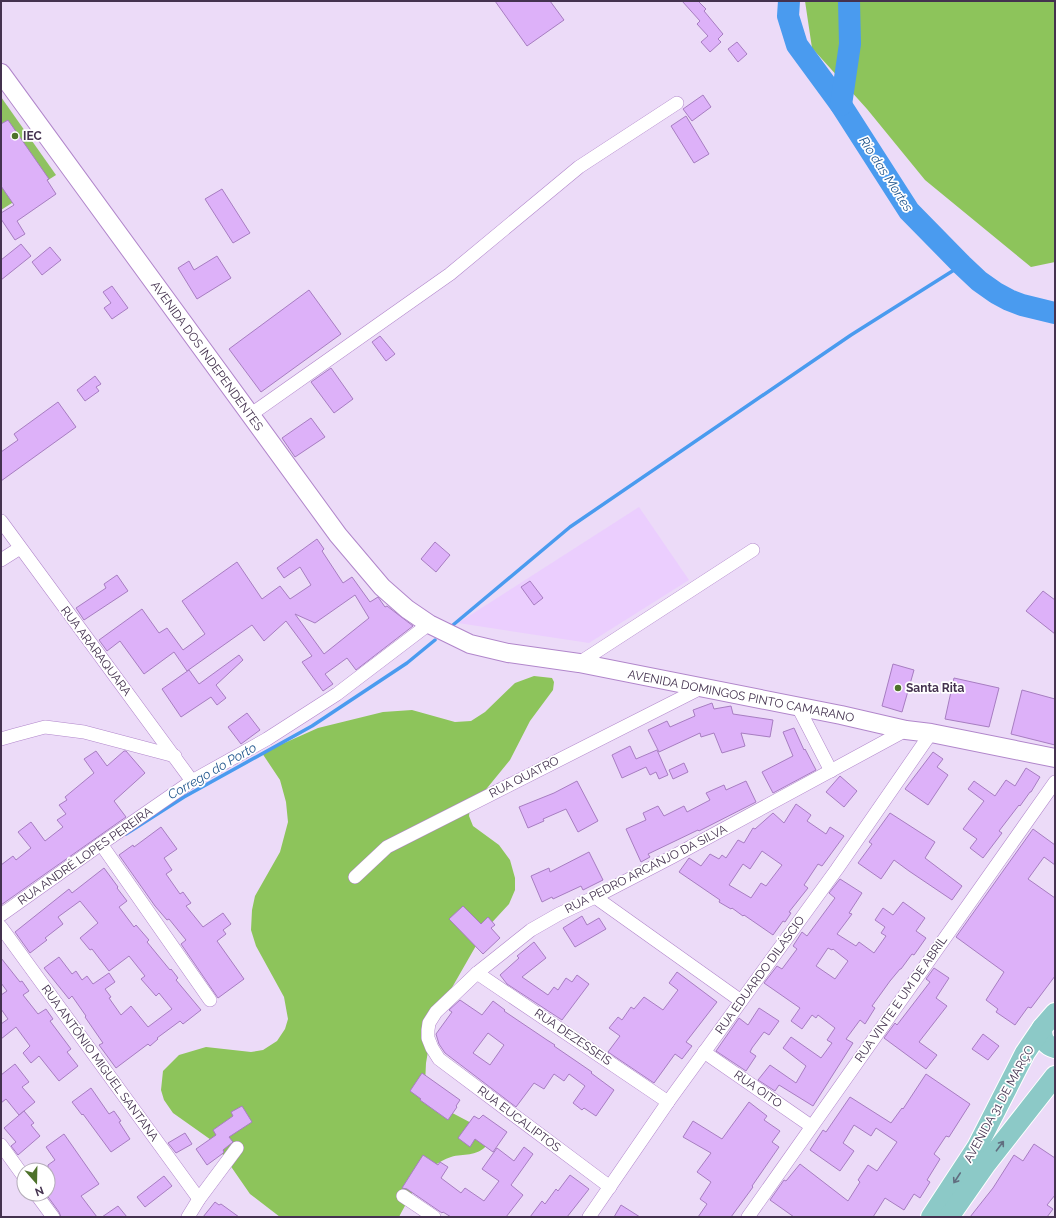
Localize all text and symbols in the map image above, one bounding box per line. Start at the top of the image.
place label: IEC [23,129,42,143]
marker: IEC [10,131,20,141]
water label: Rio das Mortes [856,134,916,214]
street label: AVENIDA DOS INDEPENDENTES [148,279,266,433]
street label: RUA ARARAQUARA [58,604,134,698]
street label: AVENIDA DOMINGOS PINTO CAMARANO [627,667,855,725]
place label: Santa Rita [906,681,964,695]
marker: Santa Rita [893,683,903,693]
water label: Corrego do Porto [165,740,259,802]
street label: RUA QUATRO [487,753,561,801]
street label: RUA ANDRÉ LOPES PEREIRA [15,804,155,908]
street label: RUA PEDRO ARCANJO DA SILVA [563,822,729,916]
street label: RUA EDUARDO DILÁSCIO [712,913,808,1037]
street label: RUA VINTE E UM DE ABRIL [852,933,950,1065]
street label: RUA ANTÔNIO MIGUEL SANTANA [39,982,161,1144]
street label: RUA DEZESSEIS [532,1006,614,1068]
street label: AVENIDA 31 DE MARÇO [961,1043,1037,1165]
street label: RUA OITO [731,1067,785,1111]
street label: RUA EUCALIPTOS [475,1083,563,1155]
one-way arrow [996,1140,1005,1151]
north arrow [16,1162,56,1202]
one-way arrow [952,1172,960,1184]
text: N [33,1183,45,1198]

